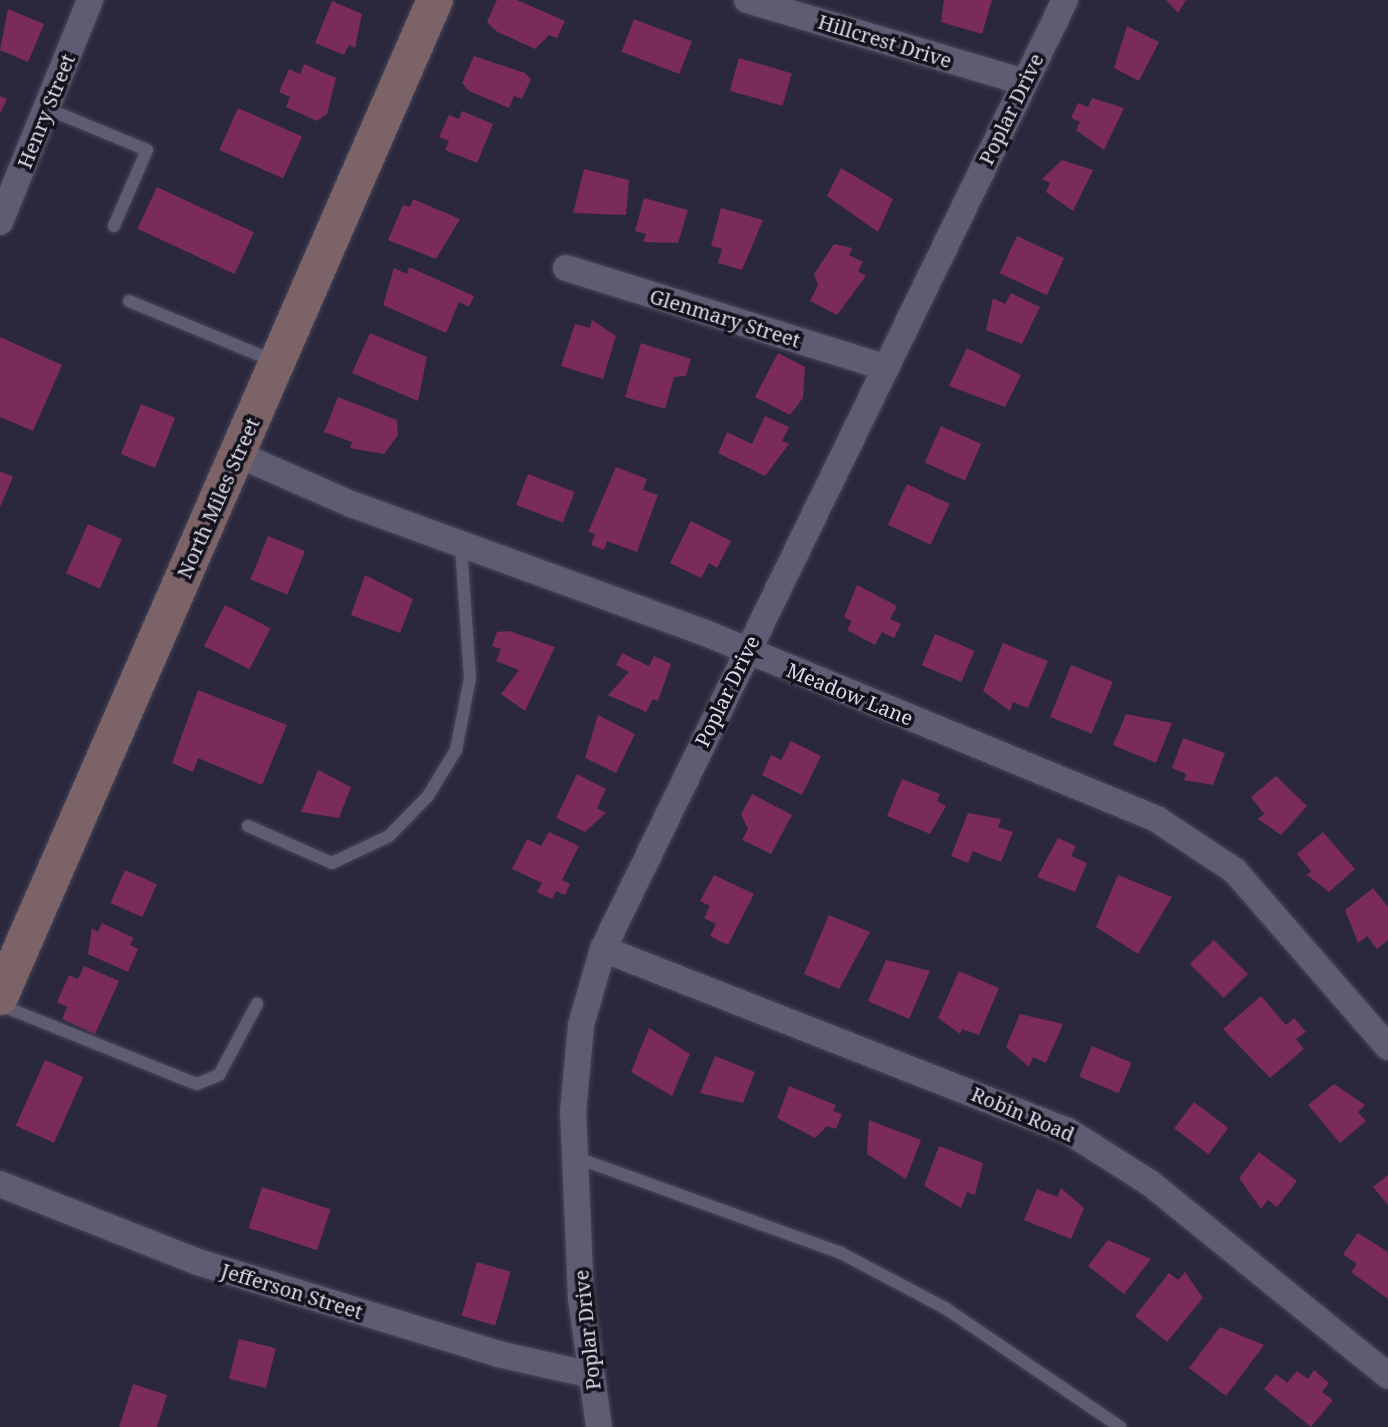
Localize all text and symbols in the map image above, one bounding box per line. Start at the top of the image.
street label: Hillcrest Drive [815,9,955,73]
street label: Henry Street [12,50,80,172]
street label: Poplar Drive [974,50,1048,168]
street label: Glenmary Street [647,284,803,352]
street label: North Miles Street [172,414,264,582]
street label: Poplar Drive [690,632,764,750]
street label: Meadow Lane [783,658,917,730]
street label: Robin Road [968,1082,1078,1146]
street label: Jefferson Street [218,1258,366,1324]
street label: Poplar Drive [569,1269,605,1391]

